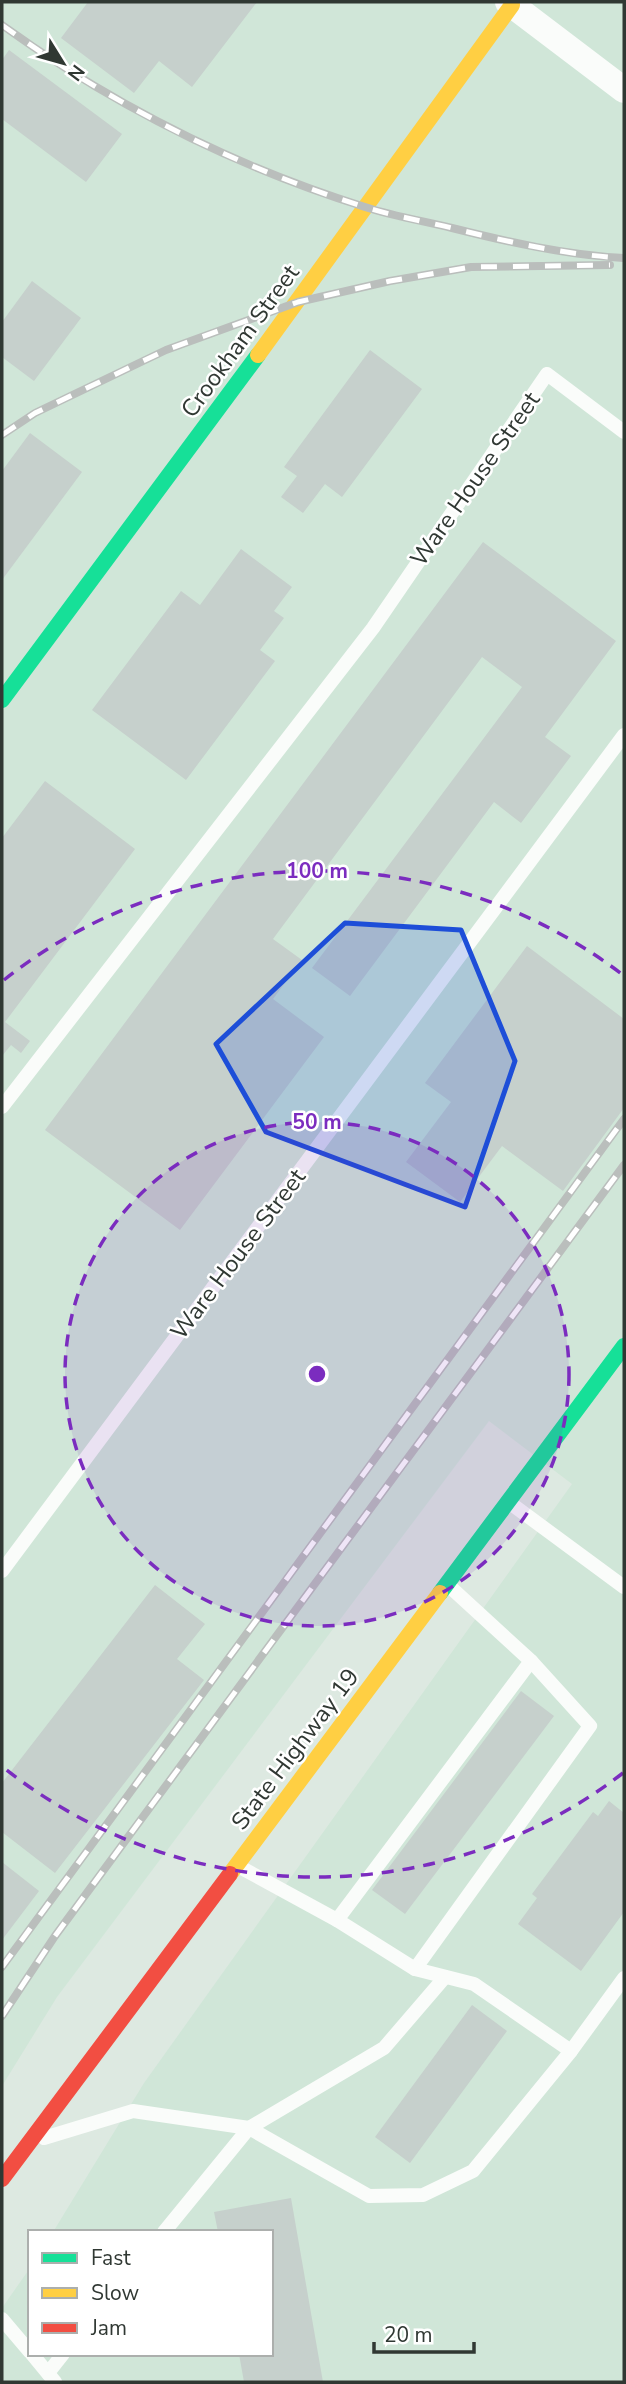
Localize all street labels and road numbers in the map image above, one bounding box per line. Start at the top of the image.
street label: Crookham Street [174,258,307,424]
street label: Ware House Street [403,385,548,573]
street label: Ware House Street [163,1162,313,1346]
street label: State Highway 19 [224,1662,366,1836]

